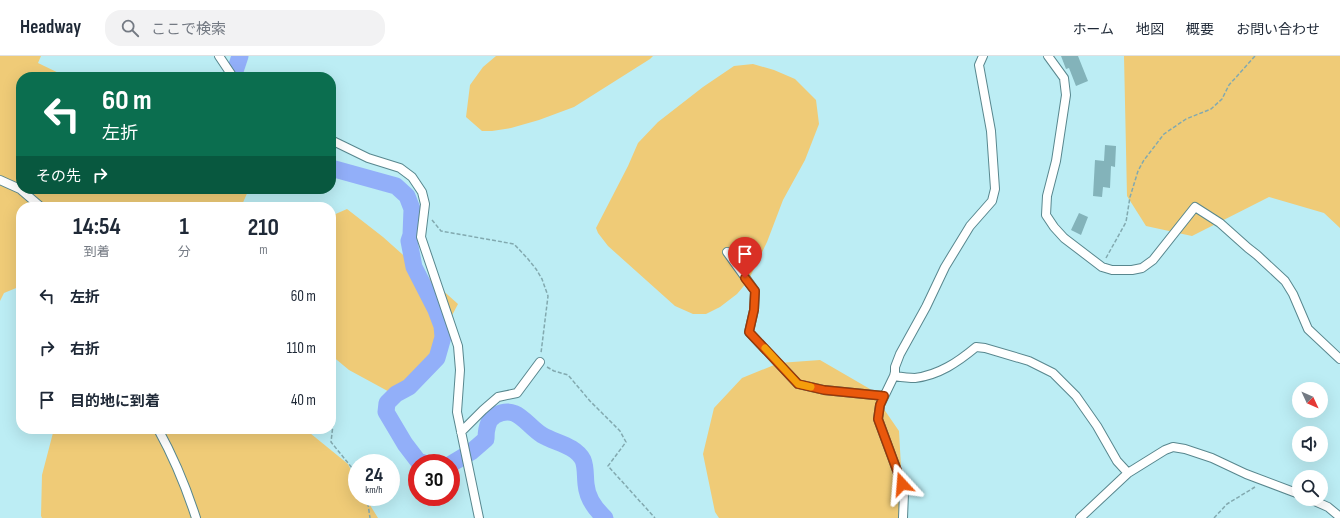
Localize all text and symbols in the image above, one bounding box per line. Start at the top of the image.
search box [105,10,385,46]
text: Headway [20,16,81,39]
icon: search [119,17,141,39]
text: ここで検索 [151,20,226,39]
text: ホーム [1072,21,1114,38]
text: 地図 [1136,21,1164,38]
text: 概要 [1186,21,1214,38]
text: お問い合わせ [1236,21,1320,38]
text: 60 m [102,84,151,117]
icon: left [36,88,88,140]
text: 左折 [102,123,138,144]
icon: right [89,164,111,186]
text: その先 [36,167,81,186]
text: 14:54 [73,212,121,241]
text: 1 [180,212,189,241]
text: 210 [248,213,279,242]
pin [728,237,762,278]
text: m [259,242,268,258]
icon: arrive [734,243,756,265]
text: 到着 [84,244,110,260]
text: 分 [178,244,191,260]
icon: left [36,285,58,307]
text: 60 m [291,287,316,306]
text: 左折 [70,288,100,307]
icon: right [36,337,58,359]
text: 110 m [287,339,316,358]
text: 右折 [70,340,100,359]
north arrow [1292,382,1328,418]
map controls [1292,382,1328,506]
icon: arrive [36,389,58,411]
text: 40 m [291,391,316,410]
text: 目的地に到着 [70,392,160,411]
button: sound [1292,426,1328,462]
speed limit sign: 30 [408,454,460,506]
text: 24 [365,463,383,487]
position arrow [881,463,923,505]
button: search [1292,470,1328,506]
text: km/h [365,484,383,496]

